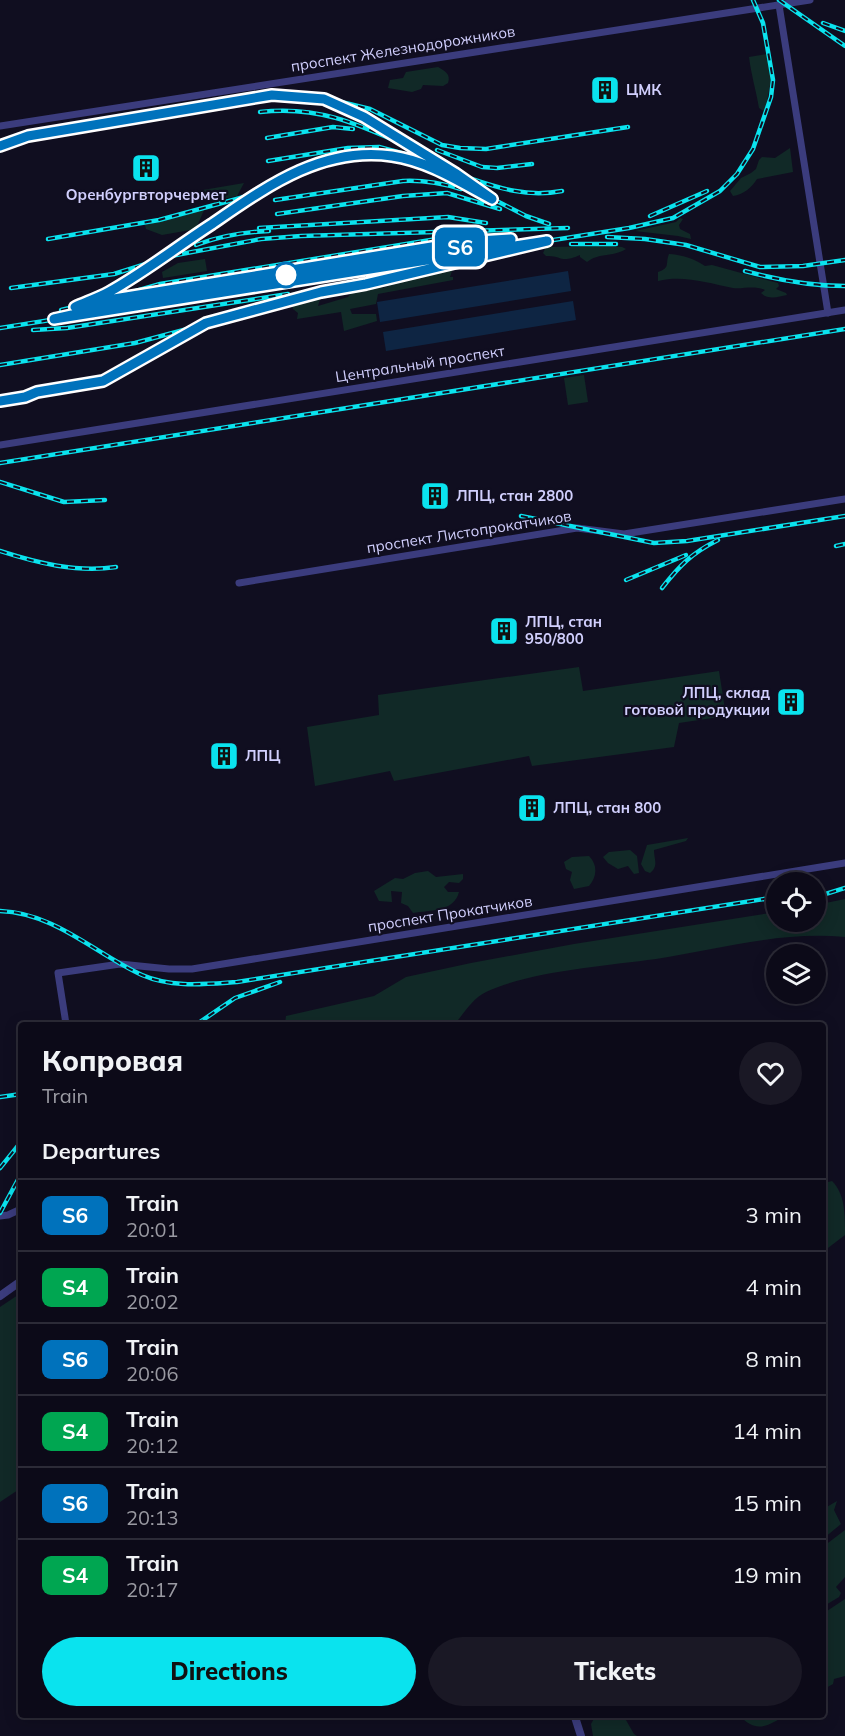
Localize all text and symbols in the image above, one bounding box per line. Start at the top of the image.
street label: проспект Железнодорожников [289,21,516,76]
building icon: ЦМК [589,74,621,106]
place label: ЦМК [626,80,662,99]
building icon: Оренбургвторчермет [130,152,162,184]
place label: Оренбургвторчермет [66,185,227,204]
line badge: S6 [433,228,487,266]
text: S6 [447,234,473,260]
unlabelled marker [273,262,299,288]
street label: Центральный проспект [334,341,506,386]
building icon: ЛПЦ, стан 2800 [419,480,451,512]
place label: ЛПЦ, стан 2800 [456,486,573,505]
street label: проспект Листопрокатчиков [365,506,573,557]
place label: ЛПЦ, стан 950/800 [525,612,602,648]
building icon: ЛПЦ, стан 950/800 [488,615,520,647]
place label: ЛПЦ, склад готовой продукции [624,683,771,719]
building icon: ЛПЦ, склад готовой продукции [775,686,807,718]
building icon: ЛПЦ [208,740,240,772]
place label: ЛПЦ [245,746,280,765]
building icon: ЛПЦ, стан 800 [516,792,548,824]
place label: ЛПЦ, стан 800 [553,798,661,817]
map controls [766,872,826,1004]
button: locate [766,872,826,932]
street label: проспект Прокатчиков [366,891,534,936]
button: layers [766,944,826,1004]
button: heart [739,1042,802,1105]
text: Копровая [42,1043,183,1078]
text: Train [42,1083,88,1108]
text: Departures [42,1137,160,1165]
text: Train [126,1189,179,1217]
text: 3 min [746,1201,802,1229]
text: S6 [62,1202,88,1228]
text: 20:01 [126,1217,179,1242]
text: Train [126,1261,179,1289]
text: 4 min [746,1273,802,1301]
text: S4 [62,1274,88,1300]
text: 20:02 [126,1289,179,1314]
text: Train [126,1333,179,1361]
text: 8 min [746,1345,802,1373]
text: S6 [62,1346,88,1372]
text: 20:06 [126,1361,179,1386]
text: Train [126,1405,179,1433]
text: 14 min [732,1417,802,1445]
text: S4 [62,1418,88,1444]
text: 20:12 [126,1433,179,1458]
text: Train [126,1477,179,1505]
text: 15 min [732,1489,802,1517]
text: S6 [62,1490,88,1516]
text: 20:13 [126,1505,179,1530]
text: Train [126,1549,179,1577]
text: 19 min [732,1561,802,1589]
text: S4 [62,1562,88,1588]
text: 20:17 [126,1577,179,1602]
button: Directions [42,1637,416,1706]
button: Tickets [428,1637,802,1706]

